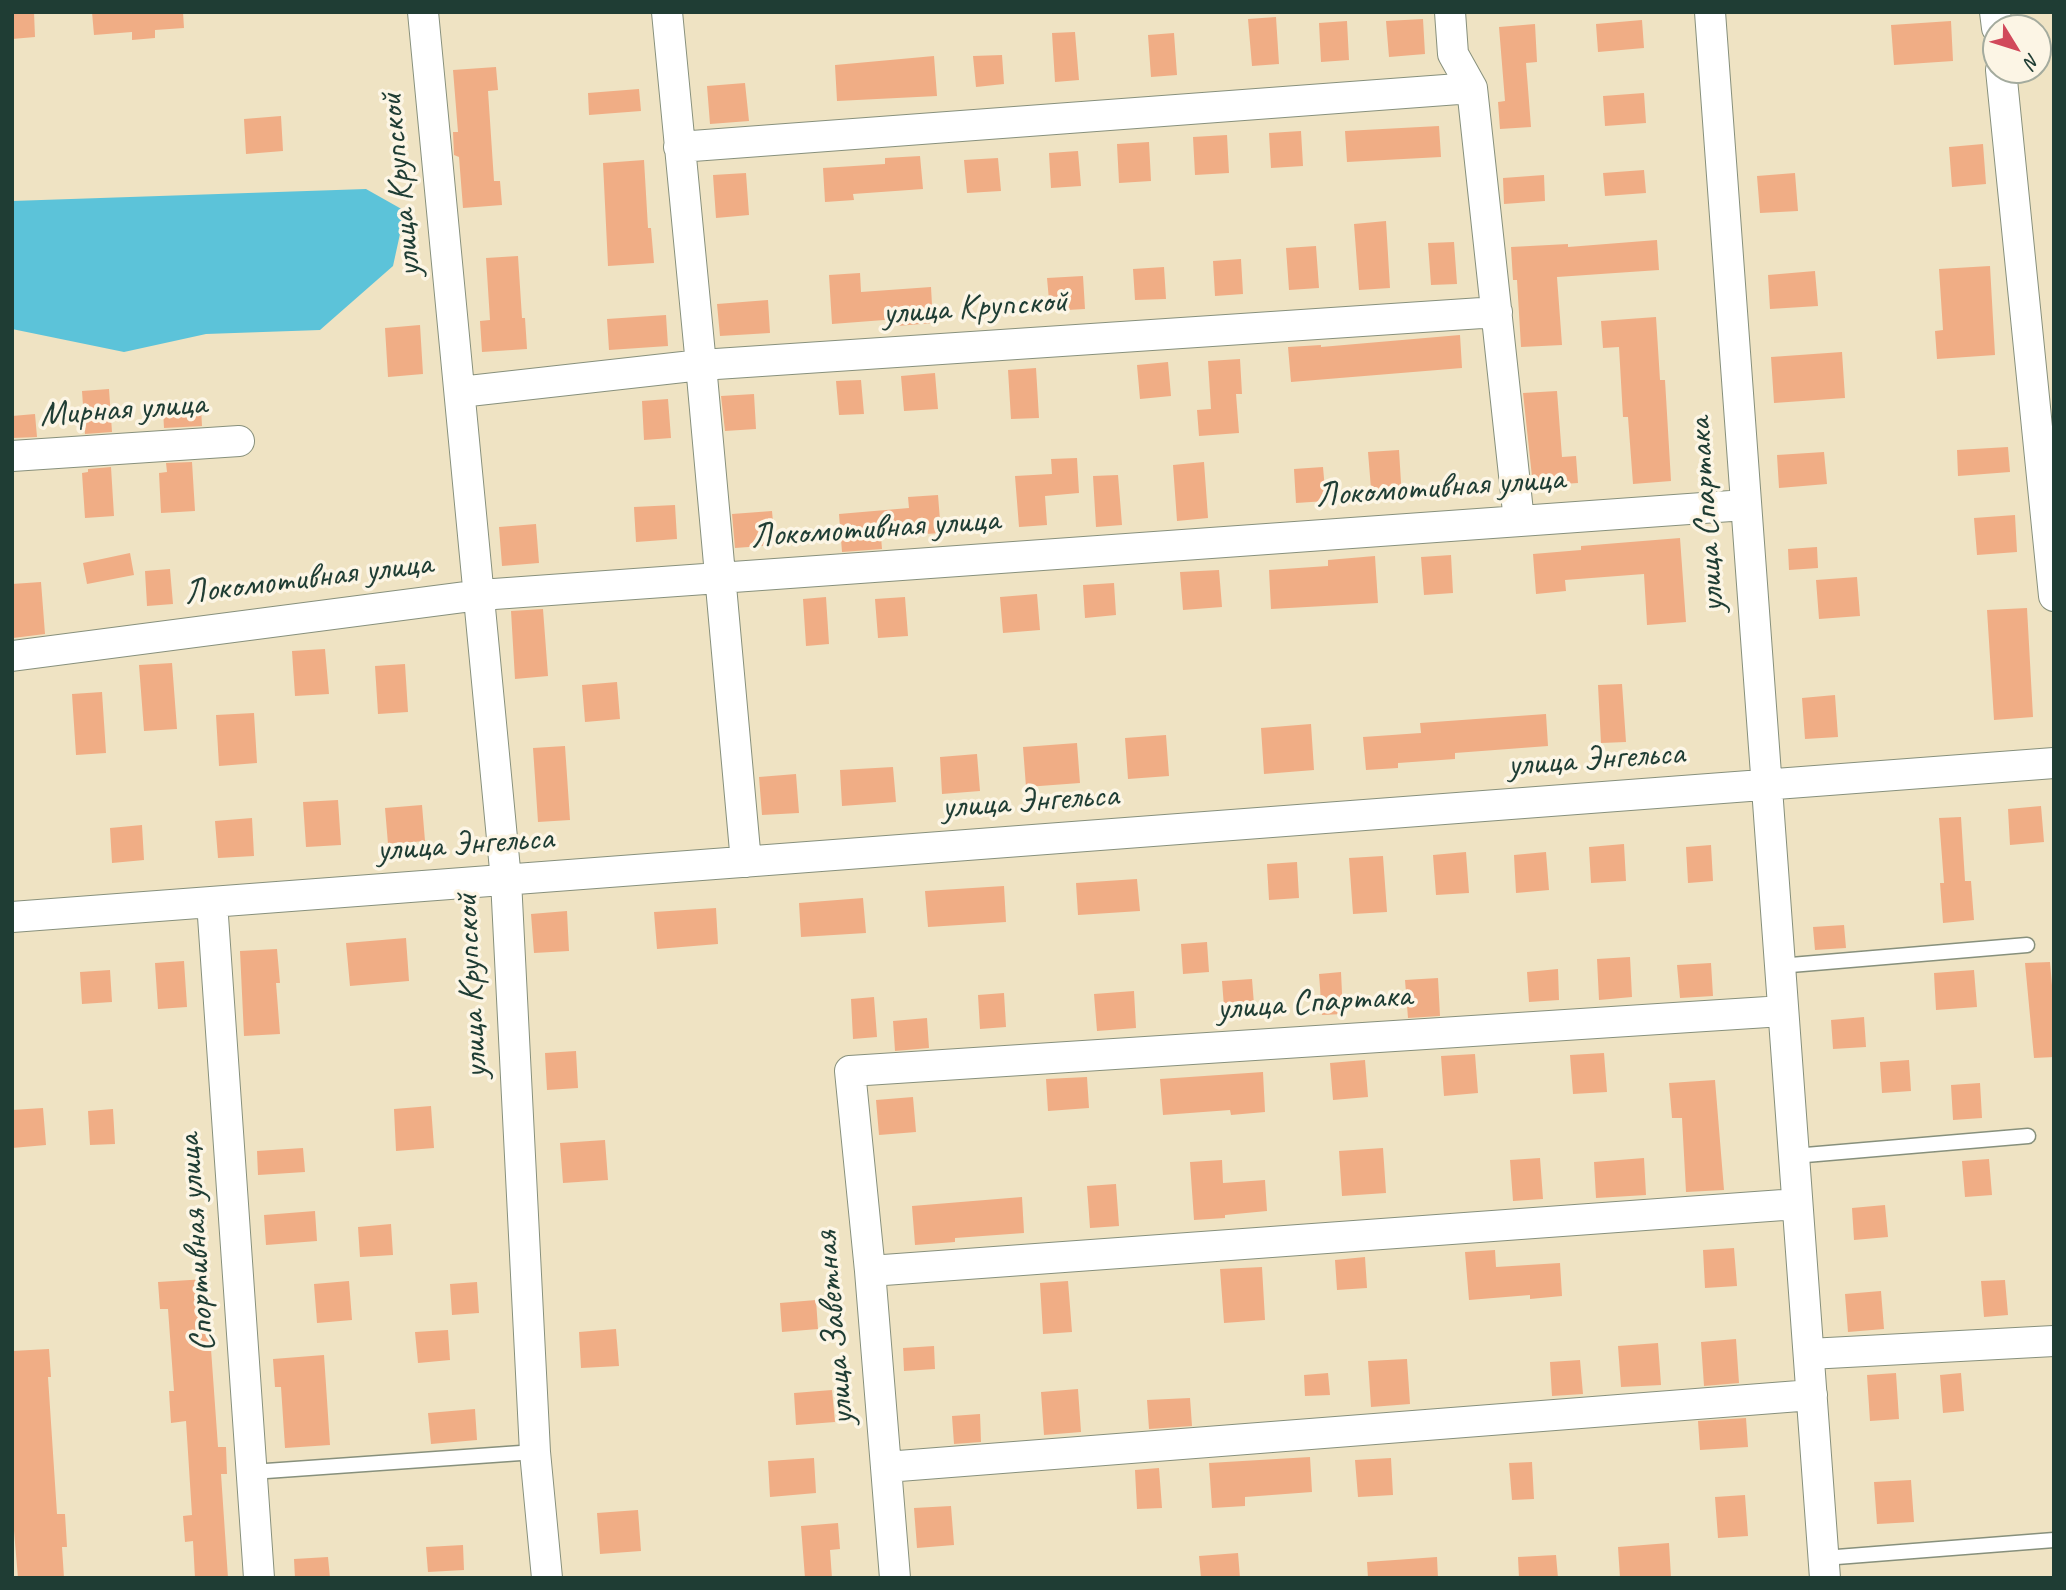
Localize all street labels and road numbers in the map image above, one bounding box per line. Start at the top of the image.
street label: улица Крупской [370,91,432,279]
street label: улица Крупской [881,281,1069,335]
street label: Мирная улица [38,383,208,437]
street label: улица Спартака [1679,416,1735,614]
street label: Локомотивная улица [1314,458,1566,518]
street label: Локомотивная улица [749,499,1001,559]
street label: Локомотивная улица [182,543,434,615]
street label: улица Энгельса [1506,733,1686,787]
street label: улица Энгельса [940,775,1120,829]
street label: улица Энгельса [375,818,555,872]
street label: улица Крупской [446,893,498,1079]
street label: улица Спартака [1215,975,1413,1031]
street label: Спортивная улица [168,1133,226,1353]
street label: улица Заветная [806,1229,864,1427]

